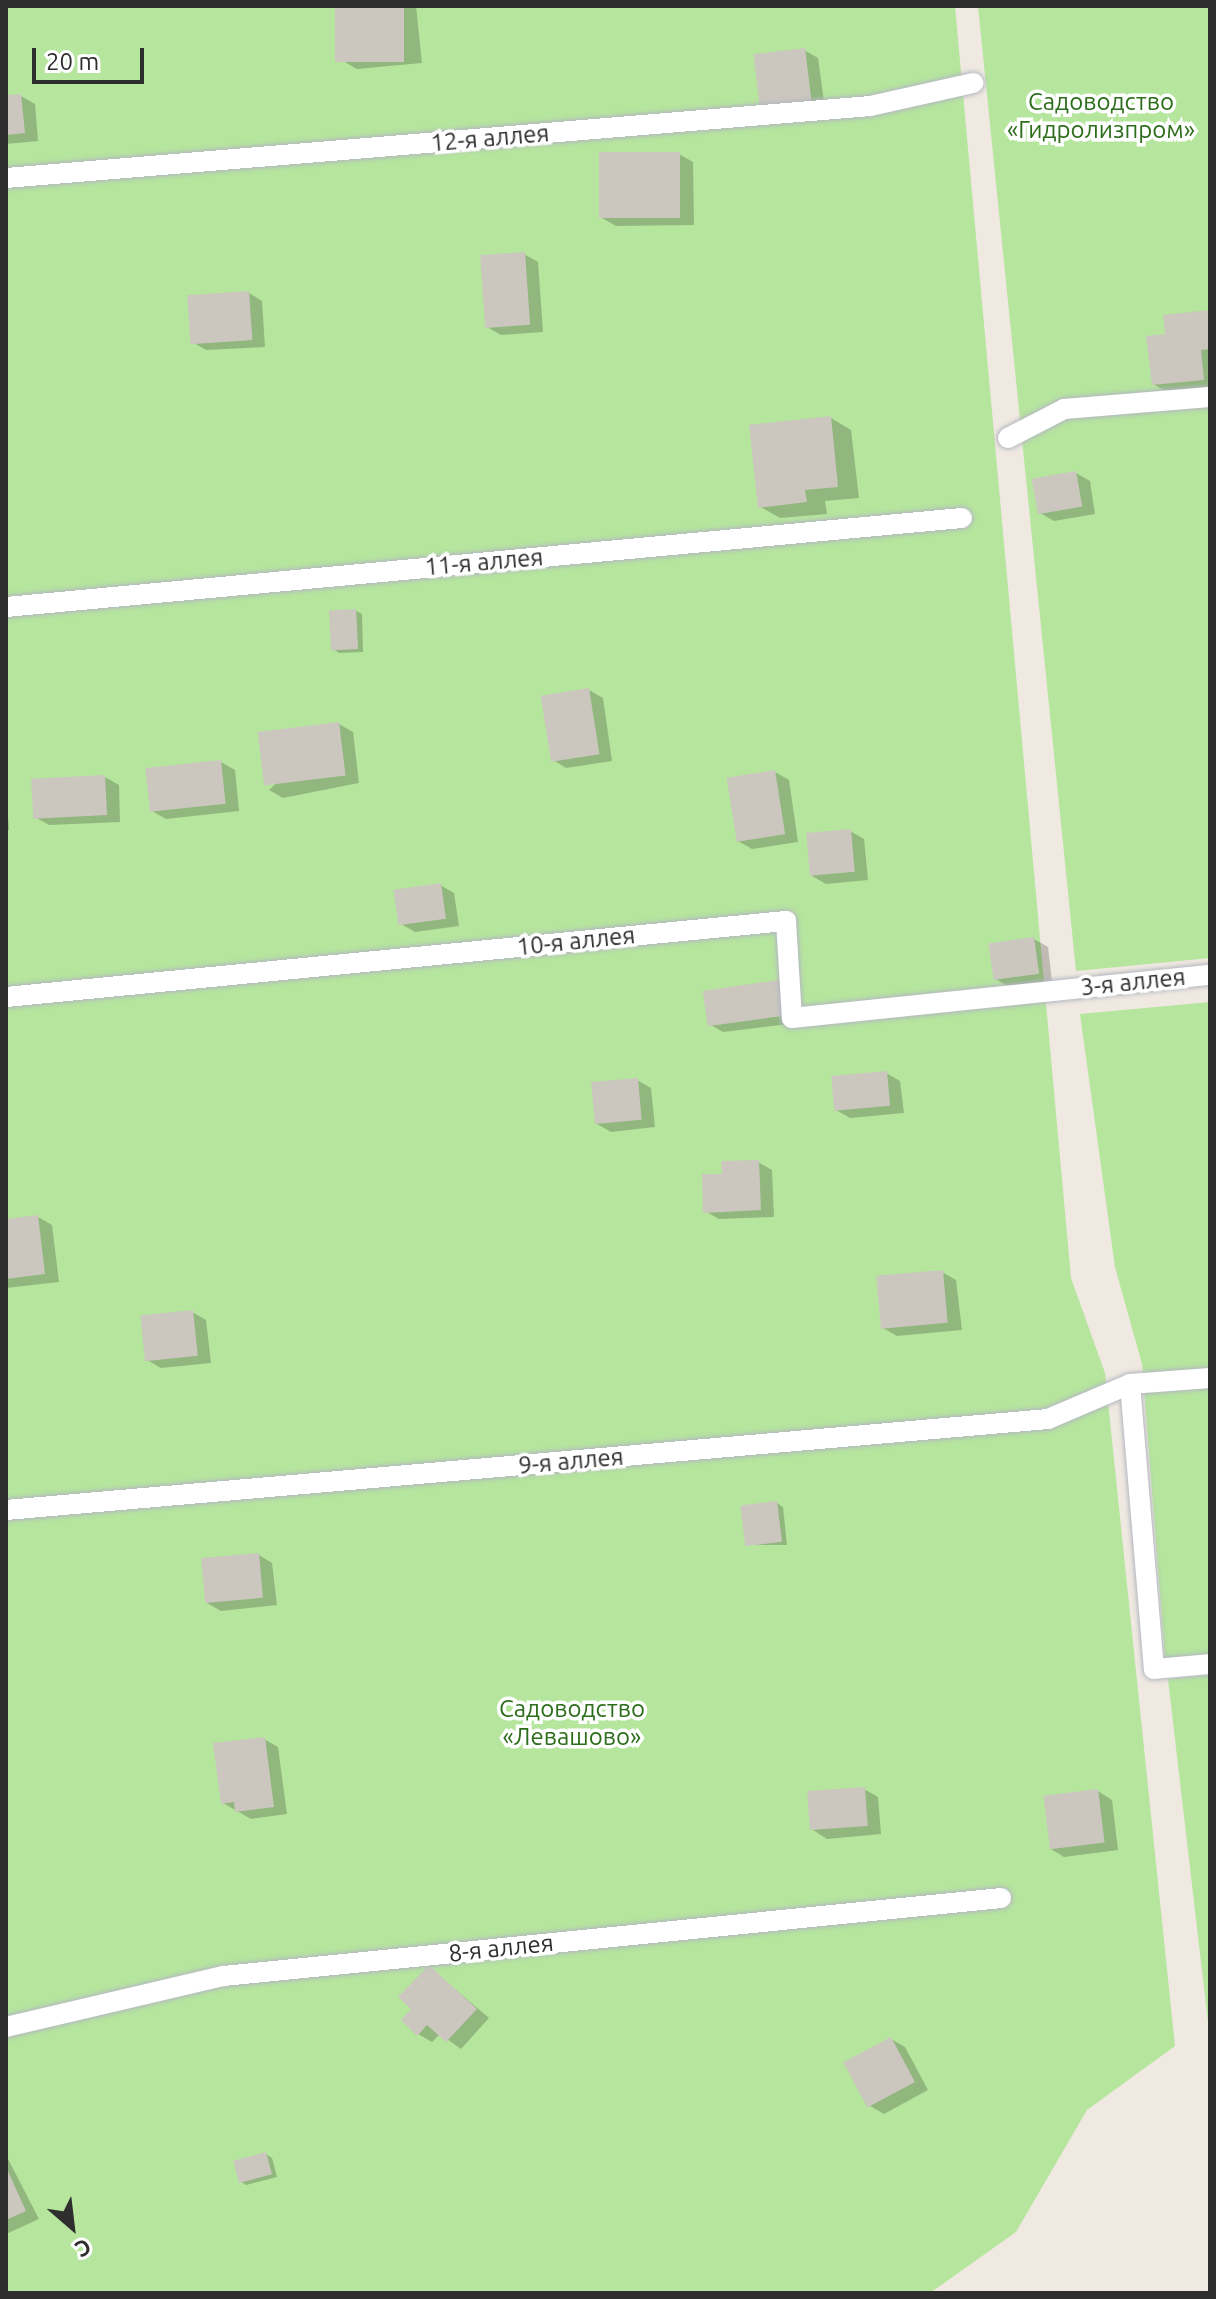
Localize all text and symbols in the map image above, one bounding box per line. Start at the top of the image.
scale bar [36,32,148,82]
text: 20 m [46,48,99,75]
park label: Садоводство «Гидролизпром» [1007,88,1195,144]
street label: 12-я аллея [429,118,551,158]
street label: 11-я аллея [423,542,545,582]
street label: 10-я аллея [515,920,637,962]
street label: 3-я аллея [1079,962,1187,1002]
street label: 9-я аллея [517,1442,625,1480]
park label: Садоводство «Левашово» [499,1695,645,1751]
street label: 8-я аллея [447,1928,555,1968]
north arrow [32,2187,112,2267]
text: С [71,2234,96,2263]

